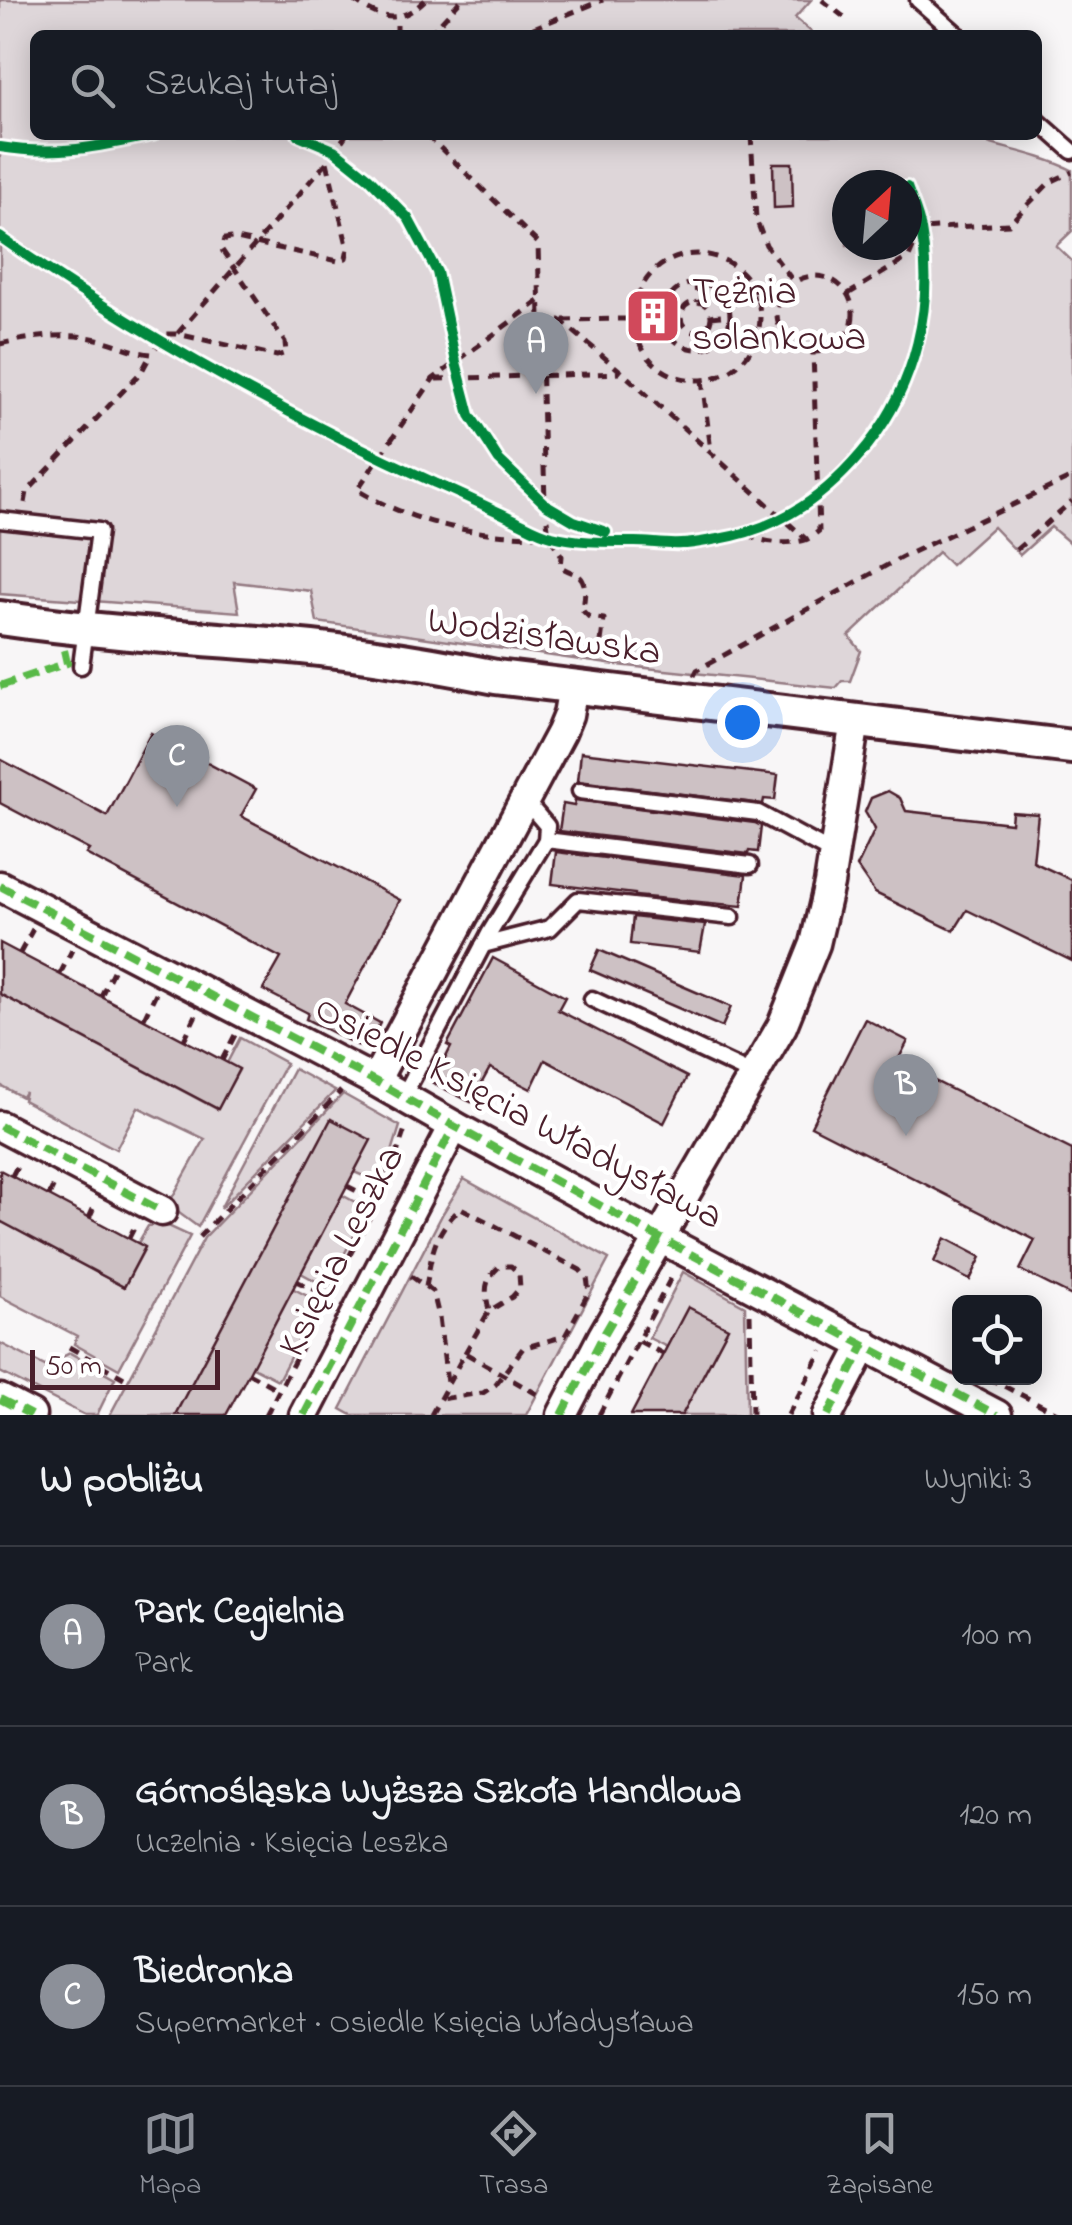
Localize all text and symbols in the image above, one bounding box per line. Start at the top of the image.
search box [30,30,1042,140]
text: Szukaj tutaj [145,57,336,113]
icon: search [65,58,120,113]
north arrow [832,170,922,260]
place label: Tężnia solankowa [692,264,866,369]
building icon: Tężnia solankowa [623,286,683,346]
pin: A [504,312,568,394]
street label: Wodzisławska [424,592,664,684]
your location [717,697,768,748]
pin: C [144,724,210,807]
street label: Osiedle Księcia Władysława [303,981,733,1247]
pin: B [874,1054,938,1136]
street label: Księcia Leszka [264,1136,422,1368]
map controls [952,1295,1042,1385]
button: locate [952,1295,1042,1385]
scale bar [30,1345,220,1390]
text: 50 m [45,1347,102,1388]
text: W pobliżu [40,1450,204,1511]
text: Wyniki: 3 [924,1457,1032,1504]
text: Park Cegielnia [135,1585,345,1641]
text: A [63,1613,82,1660]
text: 100 m [961,1613,1032,1660]
text: Park [135,1641,193,1688]
text: Górnośląska Wyższa Szkoła Handlowa [135,1765,741,1821]
text: B [62,1793,83,1840]
text: 120 m [959,1793,1032,1840]
text: Uczelnia · Księcia Leszka [135,1821,449,1868]
text: Biedronka [135,1945,293,2001]
text: C [64,1973,81,2020]
text: 150 m [957,1973,1032,2020]
text: Supermarket · Osiedle Księcia Władysława [135,2001,694,2048]
tab: Mapa [139,2106,201,2207]
tab: Trasa [479,2106,548,2207]
tab: Zapisane [826,2106,933,2207]

